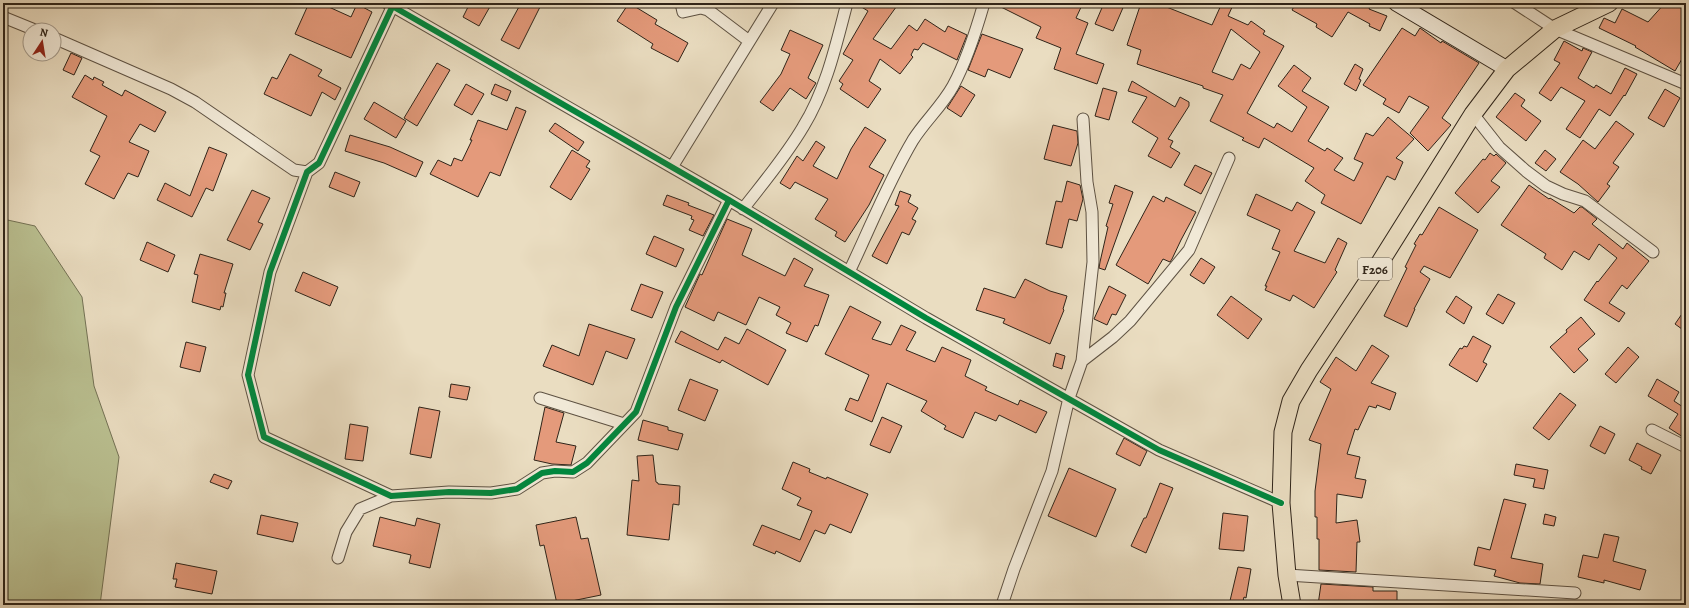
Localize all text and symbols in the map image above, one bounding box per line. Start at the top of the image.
north arrow [22,22,62,62]
text: N [38,25,49,41]
road number: F206 [1358,258,1392,280]

